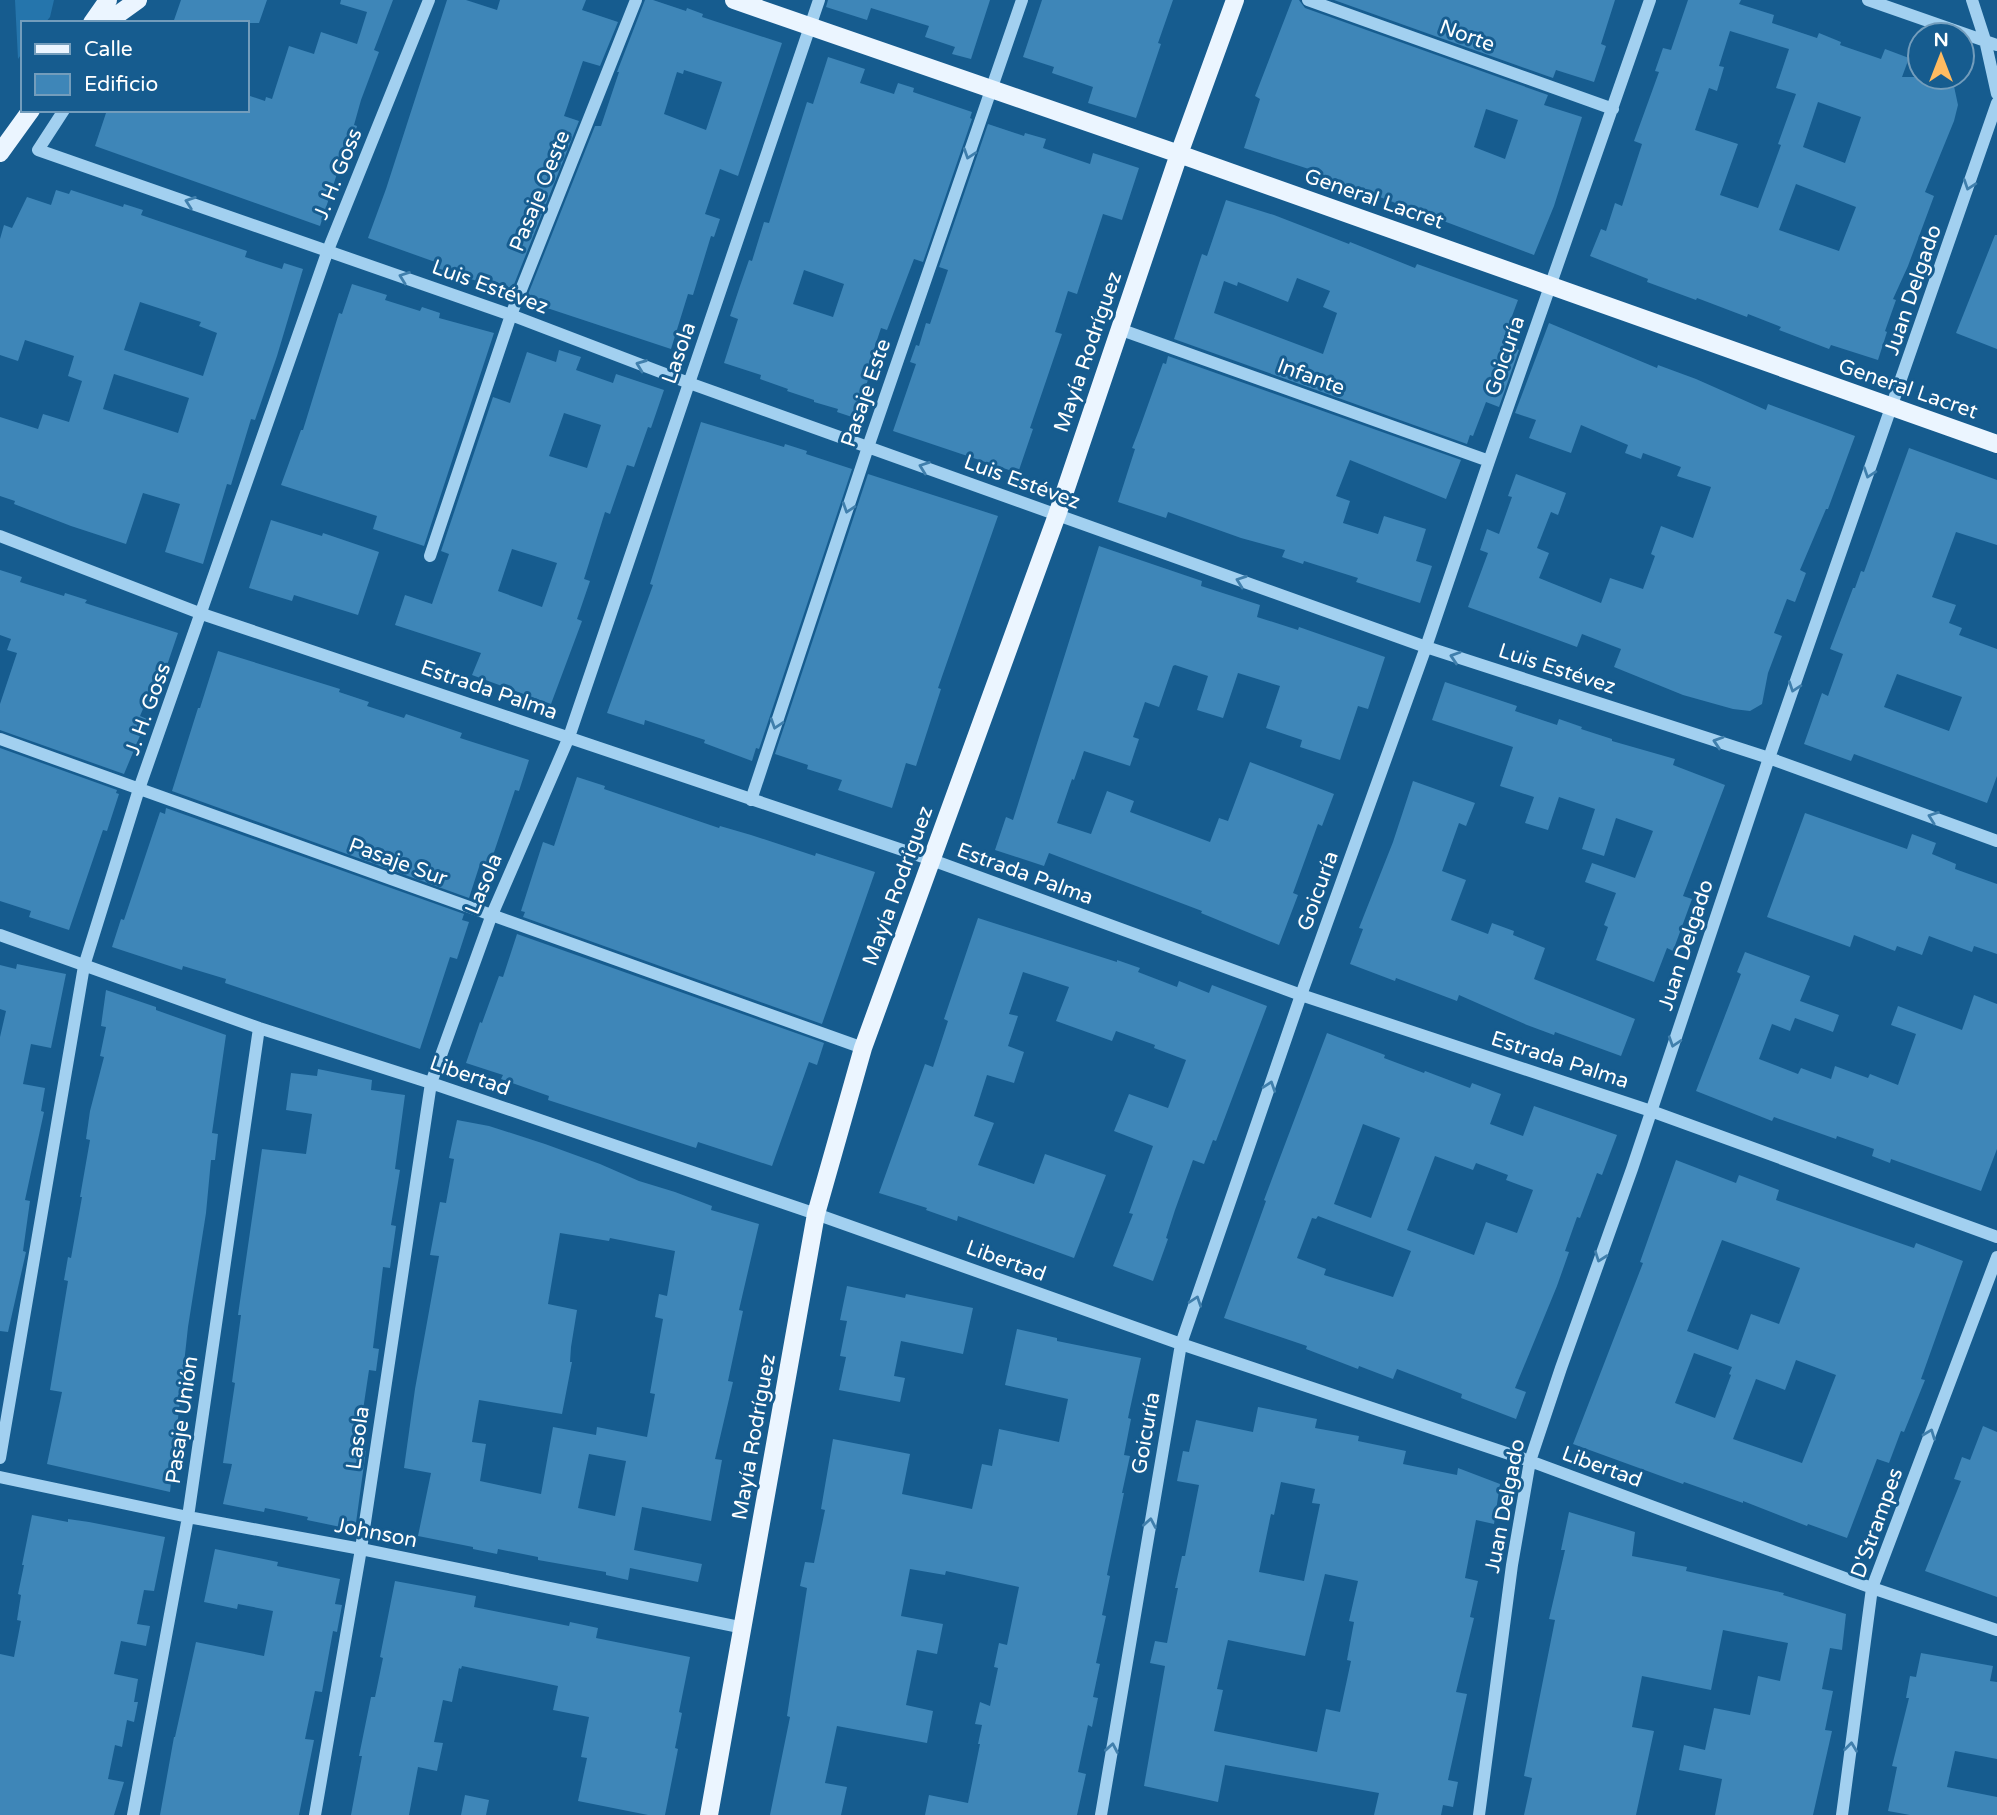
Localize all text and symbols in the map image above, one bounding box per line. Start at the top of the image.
street label: Norte [1436,14,1498,58]
legend [21,21,248,112]
north arrow [1906,21,1976,91]
text: N [1933,29,1949,51]
text: Calle [84,37,133,62]
text: Edificio [84,72,158,97]
street label: J. H. Goss [308,125,368,223]
street label: Pasaje Oeste [504,127,576,255]
one-way arrow [963,147,977,159]
street label: General Lacret [1301,163,1447,235]
one-way arrow [1963,178,1977,190]
one-way arrow [184,196,196,210]
street label: Juan Delgado [1879,222,1947,358]
street label: Luis Estévez [428,254,552,320]
street label: Mayía Rodríguez [1049,268,1127,436]
one-way arrow [399,271,411,285]
street label: Goicuría [1480,313,1530,399]
street label: Lasola [657,319,701,387]
street label: Pasaje Este [836,335,896,450]
street label: Infante [1274,353,1348,401]
street label: General Lacret [1835,353,1981,425]
one-way arrow [635,359,647,373]
street label: Luis Estévez [960,449,1084,515]
one-way arrow [918,461,930,475]
one-way arrow [1863,466,1877,478]
one-way arrow [842,501,856,514]
one-way arrow [1235,575,1247,589]
street label: Luis Estévez [1495,638,1619,700]
one-way arrow [1450,650,1462,665]
street label: Estrada Palma [417,655,561,725]
street label: J. H. Goss [120,659,176,759]
one-way arrow [1788,681,1802,693]
one-way arrow [770,717,784,730]
one-way arrow [1713,735,1725,750]
street label: Mayía Rodríguez [857,803,939,969]
one-way arrow [1927,812,1939,826]
street label: Pasaje Sur [345,833,451,891]
street label: Estrada Palma [953,838,1097,910]
street label: Goicuría [1292,848,1344,934]
street label: Lasola [460,850,508,918]
street label: Juan Delgado [1653,876,1719,1014]
street label: Estrada Palma [1488,1026,1632,1094]
one-way arrow [1668,1036,1682,1048]
street label: Libertad [426,1051,514,1101]
one-way arrow [1262,1080,1276,1092]
street label: Libertad [962,1235,1050,1287]
one-way arrow [1594,1251,1608,1263]
one-way arrow [1188,1295,1202,1308]
street label: Mayía Rodríguez [727,1352,781,1522]
street label: Pasaje Unión [161,1354,203,1486]
street label: Goicuría [1126,1390,1166,1476]
street label: Lasola [341,1405,375,1471]
one-way arrow [1922,1428,1936,1440]
street label: Juan Delgado [1480,1437,1530,1575]
street label: Libertad [1558,1441,1646,1493]
street label: D'Strampes [1846,1465,1908,1581]
street label: Johnson [332,1513,420,1553]
one-way arrow [1142,1518,1157,1529]
one-way arrow [1844,1741,1859,1753]
one-way arrow [1104,1742,1119,1754]

